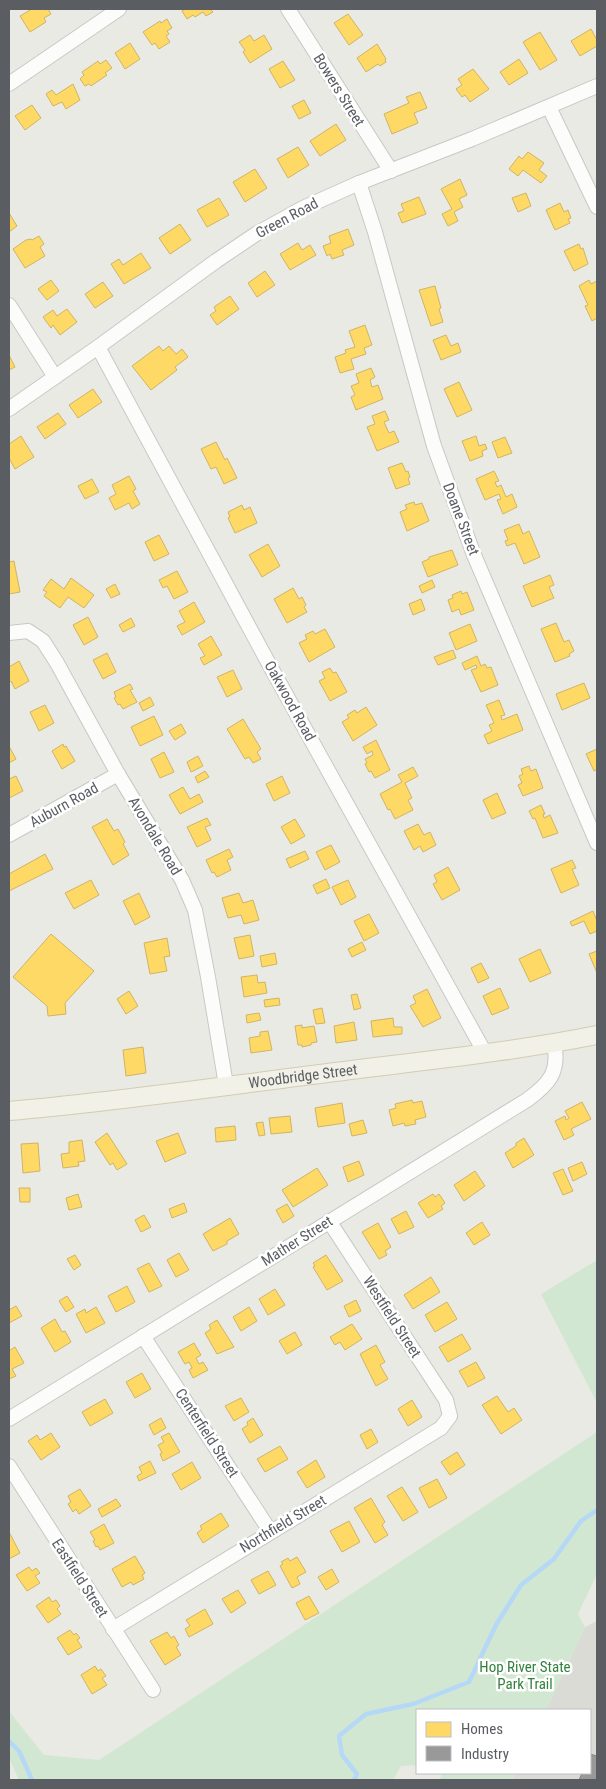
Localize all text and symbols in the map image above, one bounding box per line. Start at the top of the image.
street label: Bowers Street [310,50,368,130]
street label: Green Road [253,194,321,242]
street label: Doane Street [439,480,483,558]
street label: Oakwood Road [261,658,319,744]
street label: Auburn Road [26,779,102,831]
street label: Avondale Road [125,794,185,878]
street label: Woodbridge Street [248,1060,359,1092]
street label: Mather Street [258,1212,336,1270]
street label: Westfield Street [359,1273,425,1361]
street label: Centerfield Street [171,1385,243,1481]
street label: Northfield Street [237,1491,329,1557]
street label: Eastfield Street [48,1535,112,1621]
park label: Hop River State Park Trail [479,1658,571,1693]
legend [416,1709,591,1774]
text: Homes [461,1720,503,1738]
text: Industry [461,1745,509,1763]

